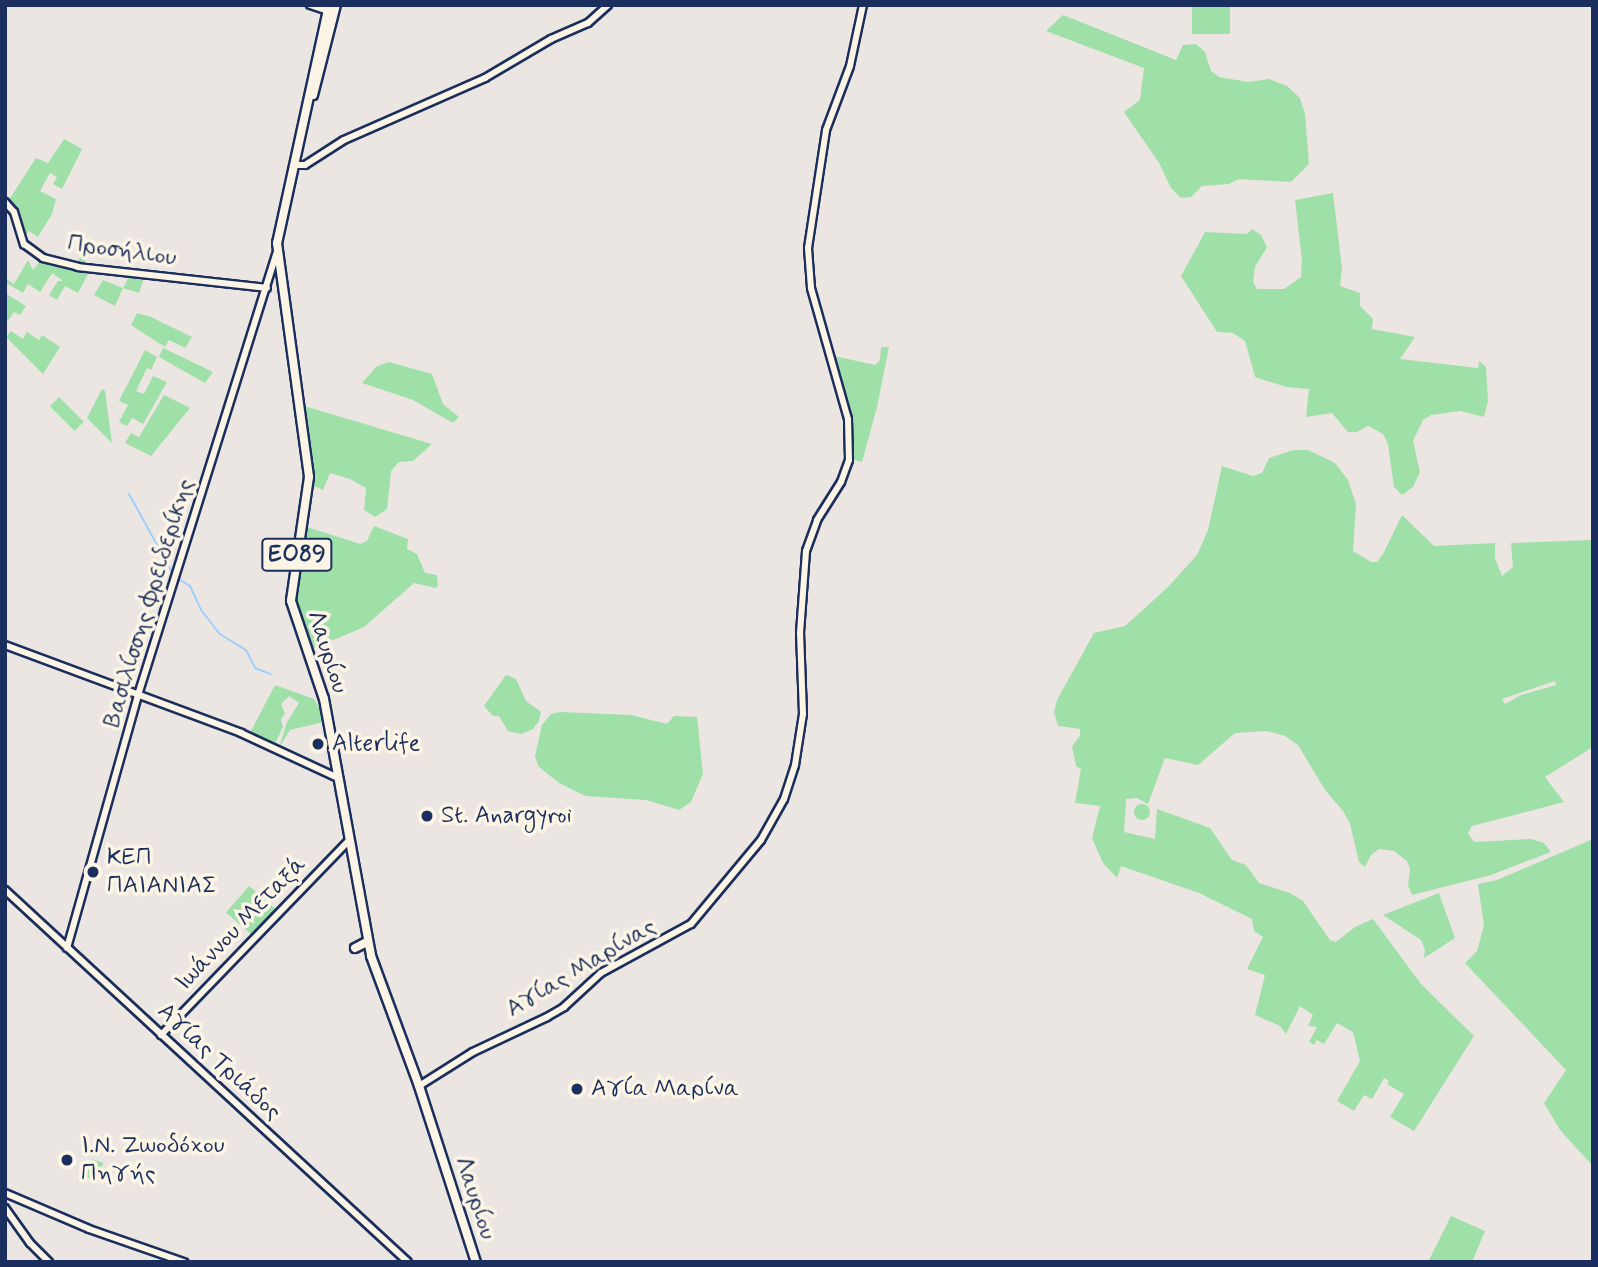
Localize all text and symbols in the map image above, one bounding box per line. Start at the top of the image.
street label: Προσήλιου [66,229,178,273]
street label: Βασιλίσσης Φρειδερίκης [97,475,201,731]
road number: ΕΟ89 [260,536,334,575]
street label: Λαυρίου [300,607,354,697]
place label: Alterlife [332,730,420,758]
marker: Alterlife [310,736,326,752]
place label: St. Anargyroi [441,802,572,830]
marker: St. Anargyroi [419,808,435,824]
place label: ΚΕΠ ΠΑΙΑΝΙΑΣ [107,844,217,900]
street label: Ιωάννου Μεταξά [170,851,312,997]
marker: ΚΕΠ ΠΑΙΑΝΙΑΣ [85,864,101,880]
street label: Αγίας Μαρίνας [501,912,661,1024]
street label: Αγίας Τριάδος [151,997,287,1127]
place label: Αγία Μαρίνα [591,1075,739,1103]
marker: Αγία Μαρίνα [569,1081,585,1097]
place label: Ι.Ν. Ζωοδόχου Πηγής [81,1132,224,1188]
marker: Ι.Ν. Ζωοδόχου Πηγής [59,1152,75,1168]
street label: Λαυρίου [448,1153,502,1243]

